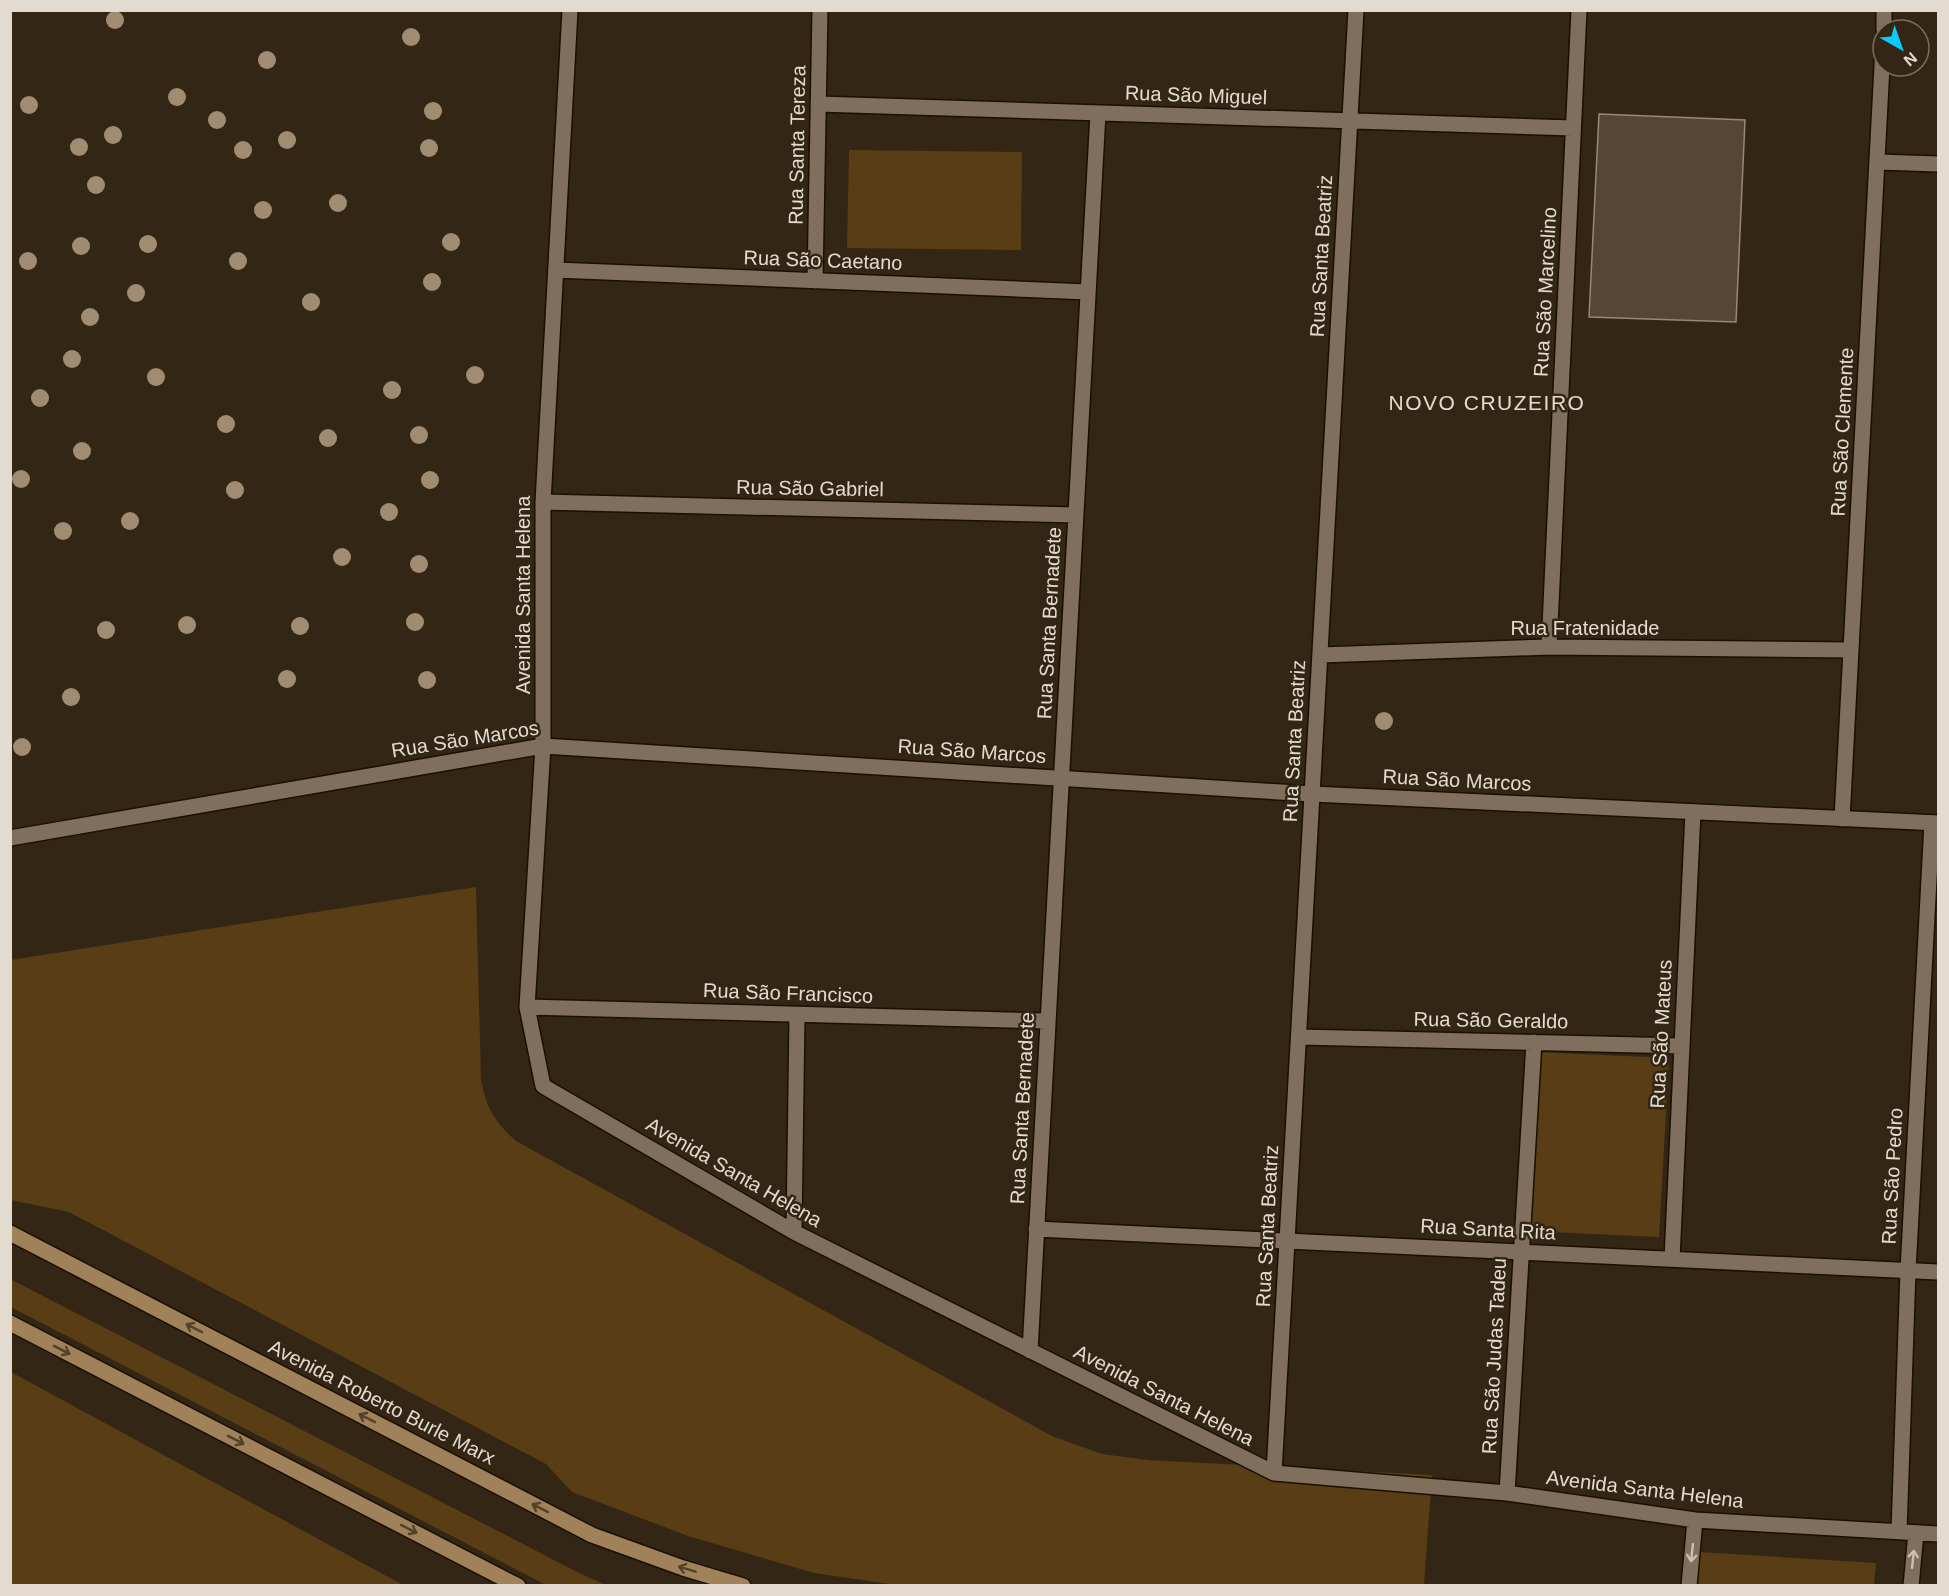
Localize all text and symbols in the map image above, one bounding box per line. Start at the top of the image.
north arrow [1871,18,1931,78]
text: N [1900,49,1920,69]
street label: Rua Santa Tereza [785,64,809,225]
street label: Rua São Miguel [1125,82,1267,108]
street label: Rua Santa Beatriz [1306,174,1336,338]
street label: Rua São Marcelino [1530,206,1560,378]
street label: Rua São Caetano [743,246,903,274]
street label: Rua São Clemente [1827,347,1857,517]
district label: NOVO CRUZEIRO [1389,391,1585,414]
street label: Rua São Gabriel [736,476,884,500]
street label: Avenida Santa Helena [512,495,534,694]
street label: Rua Santa Bernadete [1033,526,1065,720]
street label: Rua Fratenidade [1511,617,1659,639]
street label: Rua Santa Beatriz [1279,659,1309,823]
street label: Rua São Marcos [390,716,540,762]
street label: Rua São Marcos [897,735,1047,767]
street label: Rua São Marcos [1382,765,1532,795]
street label: Rua São Mateus [1646,959,1676,1109]
street label: Rua São Francisco [703,979,873,1007]
street label: Rua São Geraldo [1414,1008,1568,1032]
street label: Rua Santa Bernadete [1006,1011,1038,1205]
street label: Rua São Pedro [1877,1107,1907,1245]
street label: Avenida Santa Helena [642,1113,826,1232]
street label: Rua Santa Beatriz [1252,1144,1282,1308]
street label: Rua Santa Rita [1420,1214,1557,1244]
street label: Rua São Judas Tadeu [1478,1257,1510,1455]
one-way arrow [186,1322,204,1334]
street label: Avenida Roberto Burle Marx [265,1335,499,1469]
street label: Avenida Santa Helena [1070,1340,1258,1450]
one-way arrow [53,1345,71,1356]
one-way arrow [359,1412,377,1423]
one-way arrow [226,1434,244,1446]
street label: Avenida Santa Helena [1545,1466,1746,1512]
one-way arrow [532,1502,550,1513]
one-way arrow [400,1523,417,1535]
one-way arrow [1686,1542,1697,1562]
one-way arrow [1908,1550,1919,1570]
one-way arrow [678,1563,697,1574]

